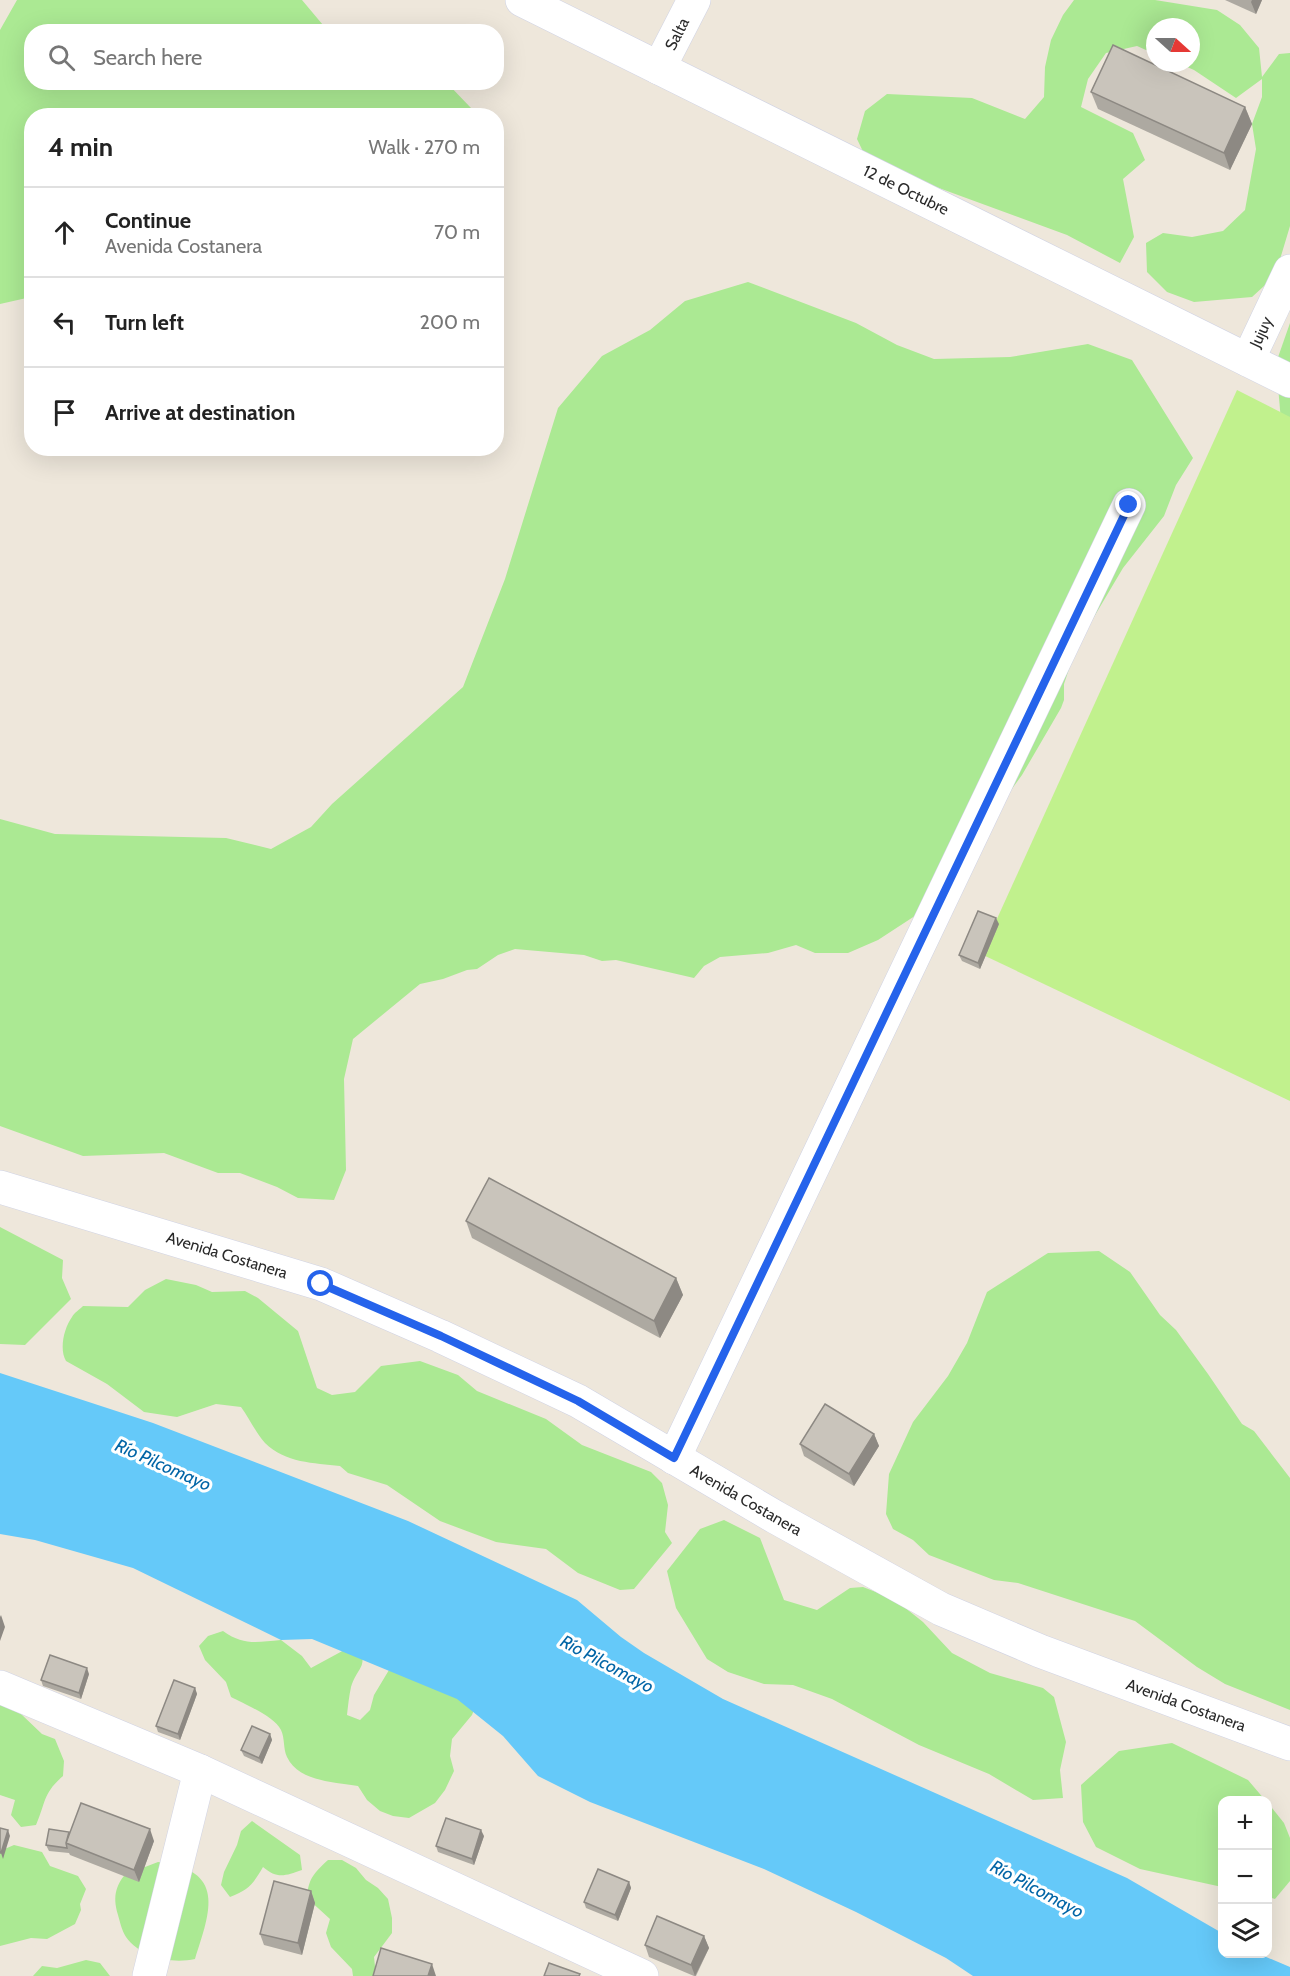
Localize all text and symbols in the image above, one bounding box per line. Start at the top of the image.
street label: Salta [661,14,693,53]
north arrow [1146,18,1200,72]
search box [24,24,504,90]
icon: search [45,41,78,74]
text: Search here [93,44,202,71]
text: 4 min [48,131,113,163]
text: Walk · 270 m [368,135,480,159]
street label: 12 de Octubre [860,161,952,219]
text: Continue [105,207,191,234]
icon: ahead [48,216,81,249]
text: 70 m [434,220,480,244]
text: Avenida Costanera [105,234,262,258]
icon: left [48,306,81,339]
text: Turn left [105,309,184,336]
text: 200 m [420,310,480,334]
street label: Jujuy [1245,313,1276,351]
icon: arrive [48,396,81,429]
text: Arrive at destination [105,399,295,426]
route end [1115,491,1141,517]
street label: Avenida Costanera [164,1228,290,1283]
route start [307,1270,333,1296]
water label: Río Pilcomayo [112,1434,214,1496]
street label: Avenida Costanera [687,1460,805,1540]
water label: Río Pilcomayo [557,1630,657,1698]
street label: Avenida Costanera [1124,1675,1249,1736]
map controls [1218,1796,1272,1958]
button: + [1218,1796,1272,1850]
button: − [1218,1850,1272,1904]
water label: Río Pilcomayo [987,1855,1087,1923]
button: layers [1218,1904,1272,1958]

